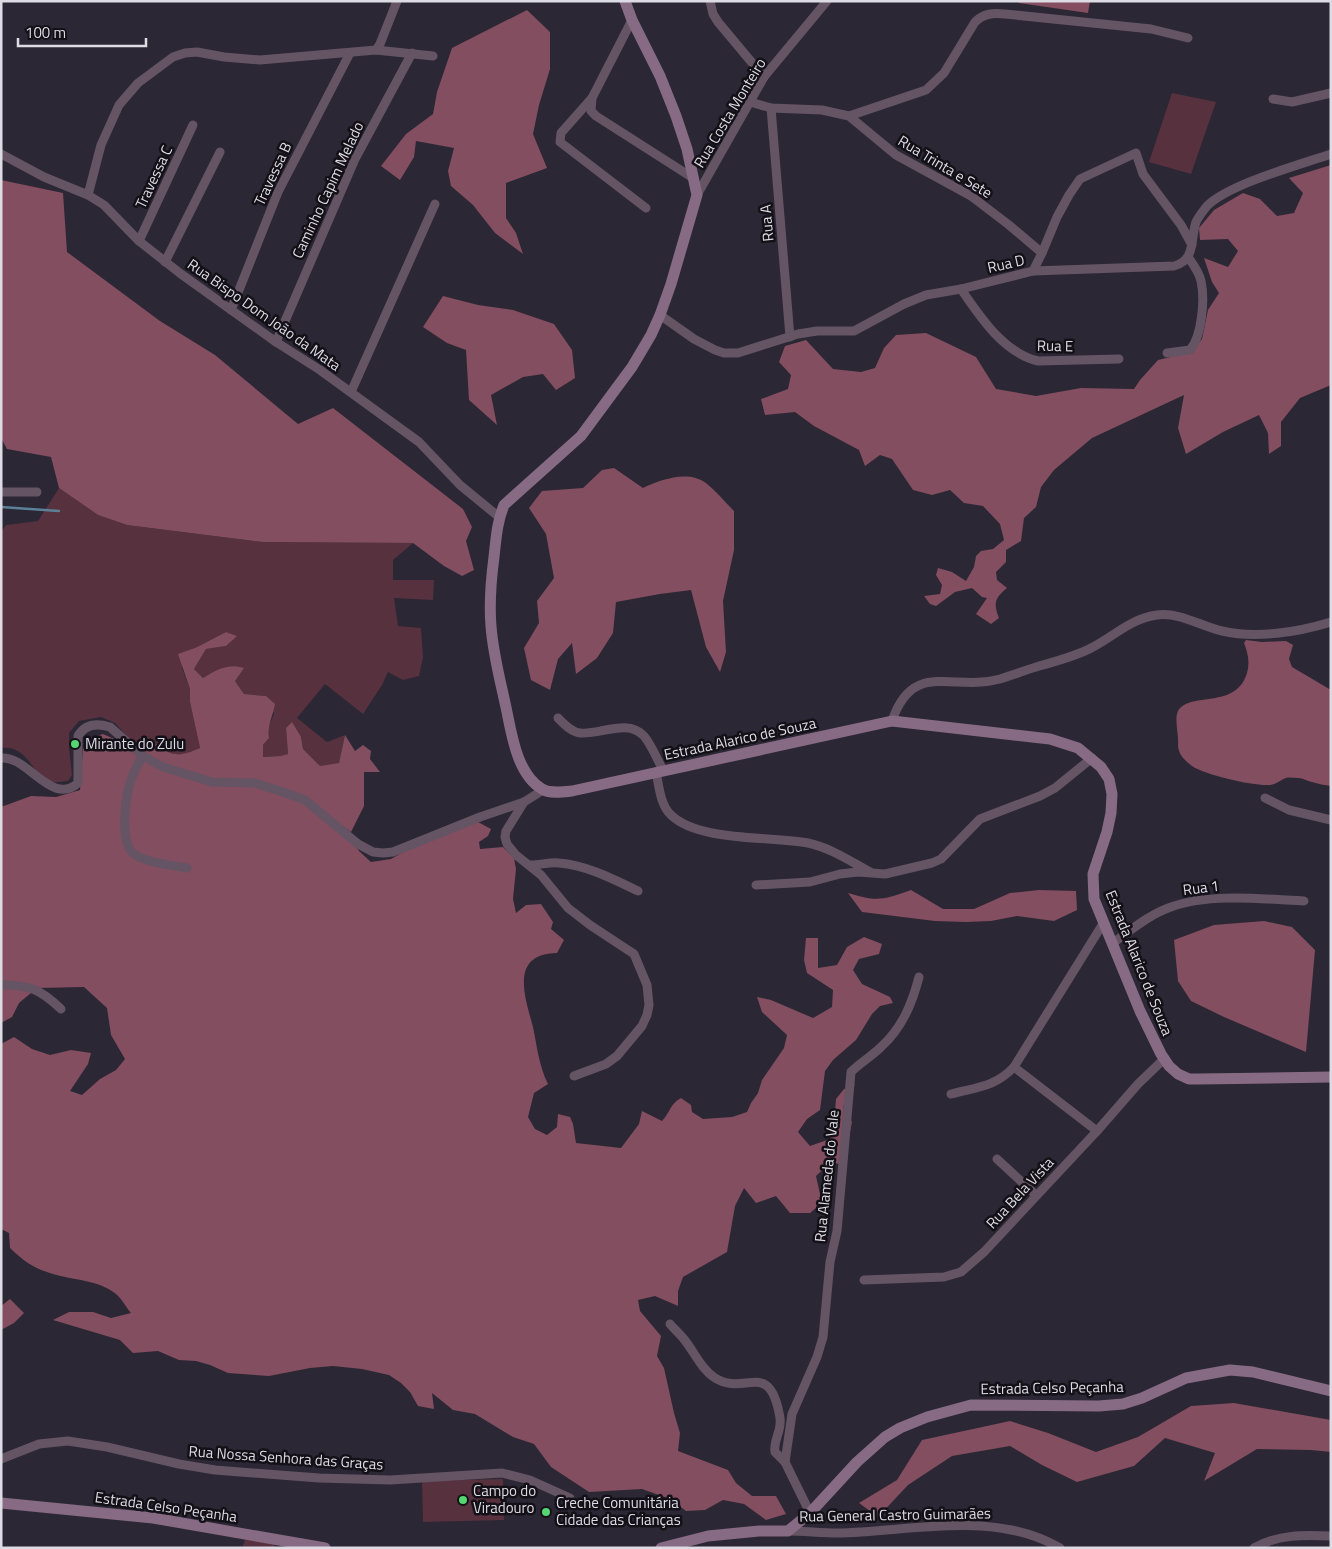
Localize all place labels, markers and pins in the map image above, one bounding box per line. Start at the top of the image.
place label: Mirante do Zulu [85,732,184,755]
marker: Mirante do Zulu [69,738,81,750]
place label: Campo do Viradouro [473,1479,536,1519]
place label: Creche Comunitária Cidade das Crianças [556,1491,681,1531]
marker: Campo do Viradouro [457,1494,469,1506]
marker: Creche Comunitária Cidade das Crianças [540,1506,552,1518]

